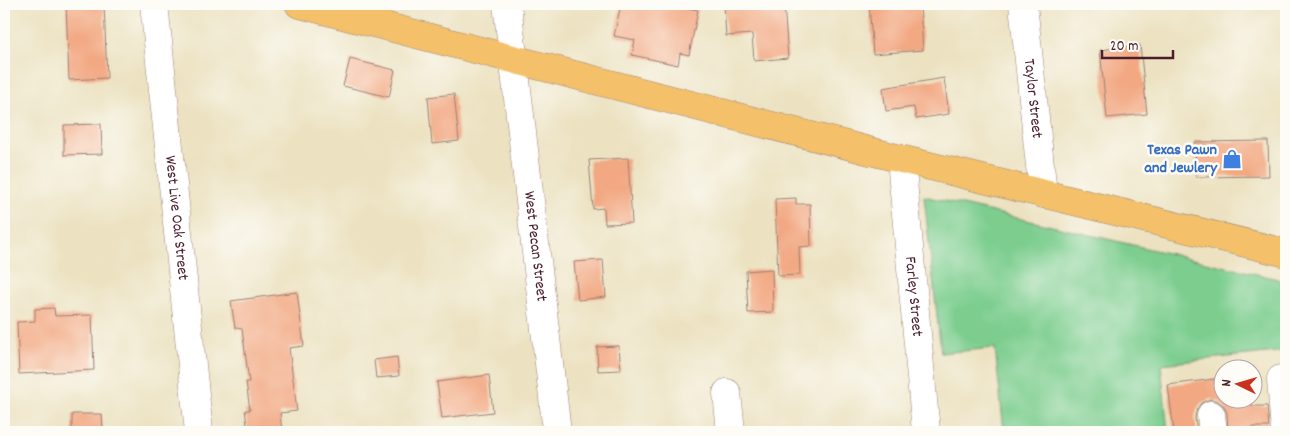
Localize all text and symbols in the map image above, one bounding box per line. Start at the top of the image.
scale bar [1102,28,1174,60]
text: 20 m [1110,36,1138,58]
street label: Taylor Street [1017,58,1049,139]
place label: Texas Pawn and Jewlery [1145,139,1219,180]
shop icon: Texas Pawn and Jewlery [1221,148,1243,170]
street label: West Live Oak Street [158,154,194,281]
street label: West Pecan Street [517,190,553,303]
street label: Farley Street [898,255,929,338]
north arrow [1212,358,1262,408]
text: N [1217,379,1237,387]

